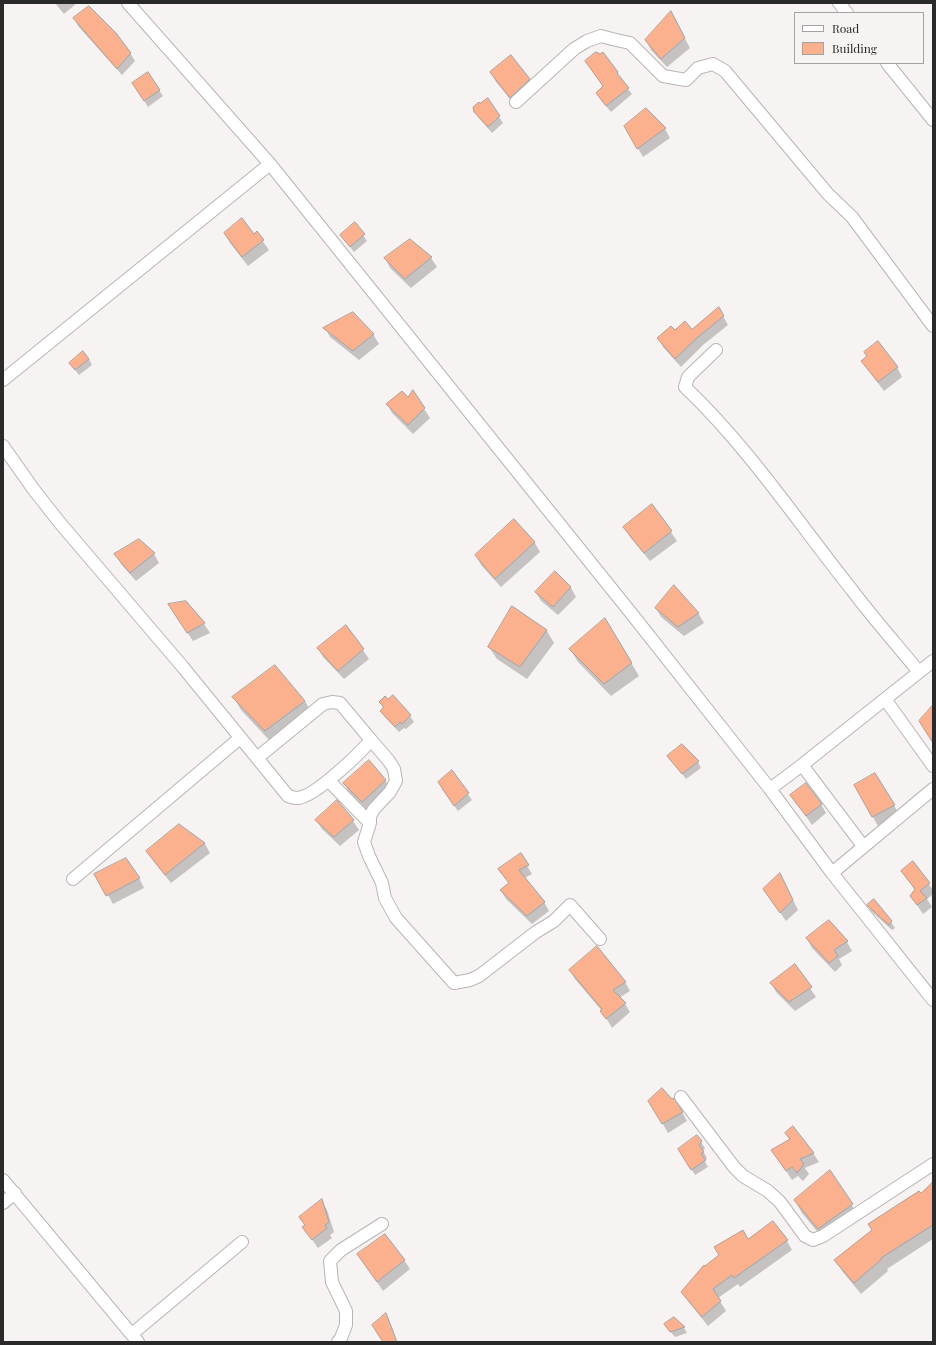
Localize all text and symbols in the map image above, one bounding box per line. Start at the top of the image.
legend [794,12,924,64]
text: Road [832,20,859,36]
text: Building [832,40,877,56]

